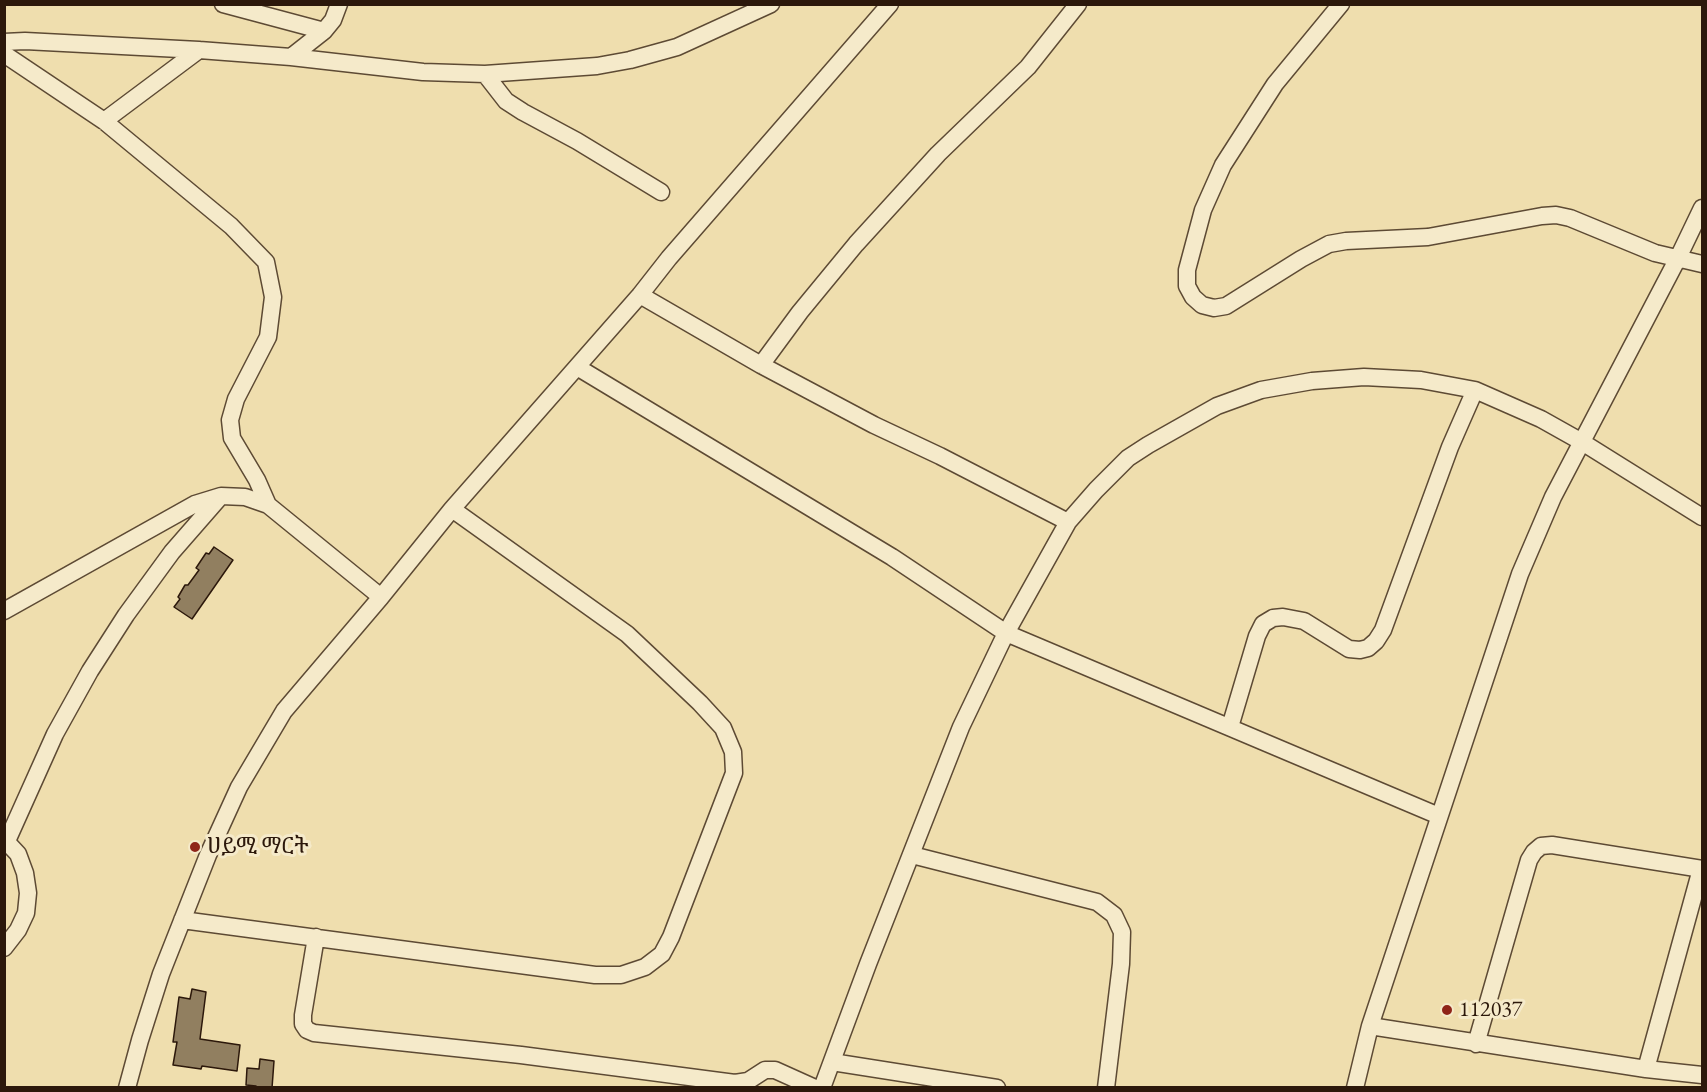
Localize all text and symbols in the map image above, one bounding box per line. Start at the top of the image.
place label: ሀይሚ ማርት [207,834,309,860]
marker: ሀይሚ ማርት [188,840,202,854]
place label: 112037 [1459,997,1522,1023]
marker: 112037 [1440,1003,1454,1017]

